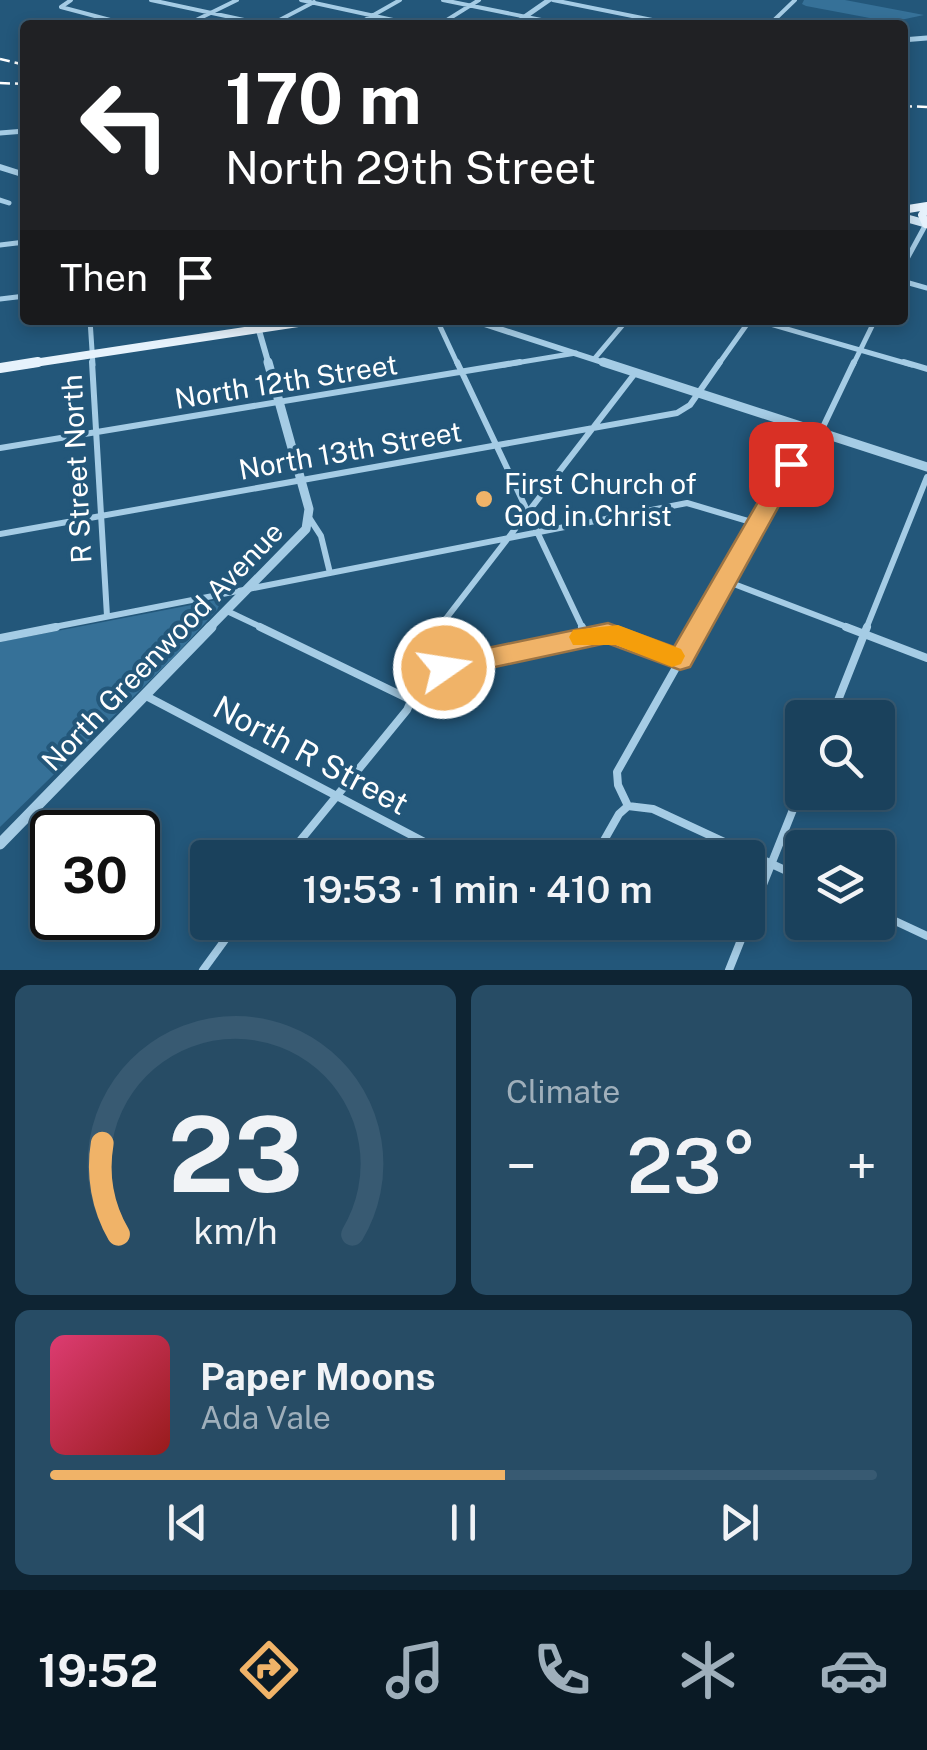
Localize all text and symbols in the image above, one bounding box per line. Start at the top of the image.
text: 170 m [225,57,422,140]
icon: left [60,60,190,190]
text: North 29th Street [225,141,596,194]
icon: arrive [168,250,223,305]
text: Then [60,255,148,300]
street label: North 12th Street [172,347,400,415]
street label: R Street North [55,374,97,564]
street label: North 13th Street [236,414,464,486]
pin [749,422,834,507]
icon: arrive [764,437,819,492]
place label: First Church of God in Christ [504,467,697,532]
marker: First Church of God in Christ [473,488,495,510]
street label: North Greenwood Avenue [35,515,289,777]
position arrow [392,616,496,720]
street label: North R Street [207,688,415,822]
map controls [785,700,895,940]
button: search [785,700,895,810]
speed limit sign: 30 [30,810,160,940]
button: layers [785,830,895,940]
text: 19:53 · 1 min · 410 m [302,867,653,912]
text: Climate [506,1073,620,1110]
text: 23 [168,1093,303,1215]
text: 23° [626,1122,757,1210]
text: − [506,1134,537,1198]
text: + [846,1134,877,1198]
text: km/h [193,1210,278,1252]
text: Paper Moons [200,1354,435,1399]
text: Ada Vale [200,1399,331,1436]
icon: previous [160,1495,215,1550]
icon: pause [436,1495,491,1550]
icon: next [712,1495,767,1550]
icon: directions [234,1635,304,1705]
icon: music [380,1635,450,1705]
icon: phone [527,1635,597,1705]
icon: climate [673,1635,743,1705]
icon: car [819,1635,889,1705]
text: 19:52 [38,1644,158,1697]

